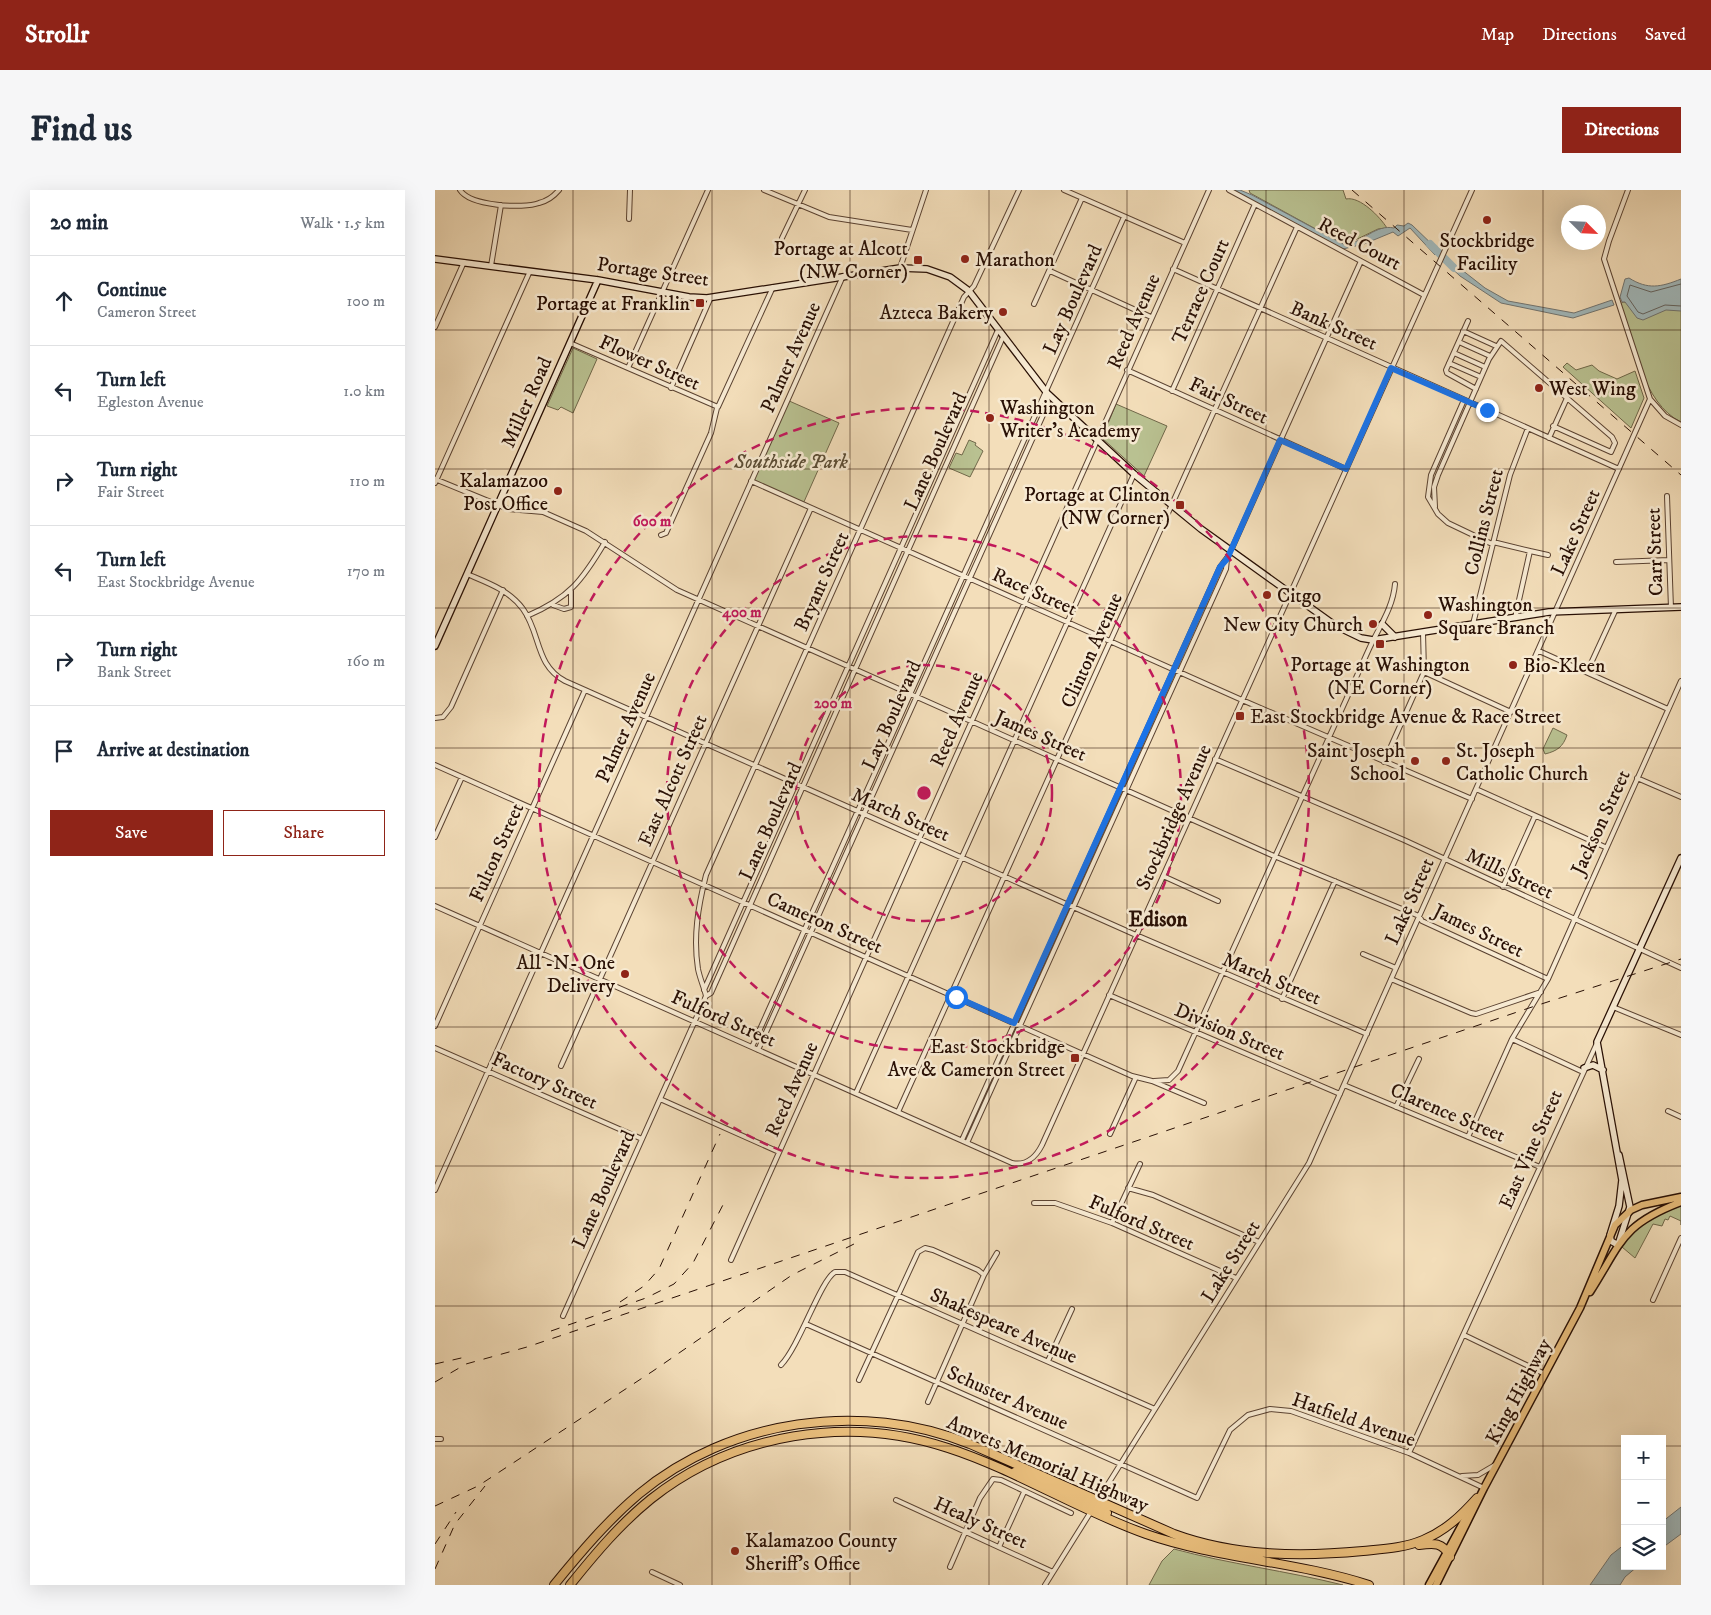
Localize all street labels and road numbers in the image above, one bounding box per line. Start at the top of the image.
street label: Reed Court [1313,212,1405,277]
street label: Terrace Court [1167,235,1236,348]
street label: Lay Boulevard [1038,241,1109,358]
street label: Portage Street [595,252,710,293]
street label: Reed Avenue [1102,270,1166,373]
street label: Bank Street [1286,296,1381,357]
street label: Palmer Avenue [756,298,827,417]
street label: Flower Street [595,330,704,397]
street label: Miller Road [496,353,558,452]
street label: Fair Street [1185,372,1272,431]
street label: Lane Boulevard [899,389,974,515]
street label: Collins Street [1459,467,1510,578]
street label: Lake Street [1546,485,1607,580]
street label: Carr Street [1641,507,1670,596]
street label: Bryant Street [789,528,855,635]
street label: Race Street [988,563,1081,622]
street label: Clinton Avenue [1056,589,1129,712]
street label: Lay Boulevard [857,657,928,774]
street label: Palmer Avenue [591,668,662,787]
street label: Reed Avenue [925,668,989,771]
street label: James Street [989,704,1090,768]
street label: East Alcott Street [633,711,714,850]
street label: Stockbridge Avenue [1131,741,1218,894]
street label: Lane Boulevard [734,759,809,885]
street label: Jackson Street [1565,766,1637,881]
street label: March Street [847,783,953,848]
street label: Fulton Street [464,799,530,906]
street label: Mills Street [1462,843,1557,905]
street label: Lake Street [1380,854,1441,949]
street label: Cameron Street [763,887,886,960]
street label: James Street [1427,898,1528,964]
street label: March Street [1218,947,1325,1011]
street label: Fulford Street [667,985,780,1054]
street label: Division Street [1170,998,1288,1067]
street label: Reed Avenue [760,1038,824,1141]
street label: Factory Street [488,1047,601,1116]
street label: Clarence Street [1386,1078,1509,1149]
street label: East Vine Street [1494,1086,1569,1213]
street label: Lane Boulevard [567,1127,642,1253]
street label: Fulford Street [1085,1190,1198,1257]
street label: Lake Street [1196,1216,1266,1308]
street label: Shakespeare Avenue [926,1283,1081,1370]
street label: King Highway [1481,1334,1558,1449]
street label: Schuster Avenue [943,1361,1072,1436]
street label: Hatfield Avenue [1288,1388,1419,1453]
street label: Amvets Memorial Highway [943,1410,1153,1518]
street label: Healy Street [930,1492,1031,1555]

